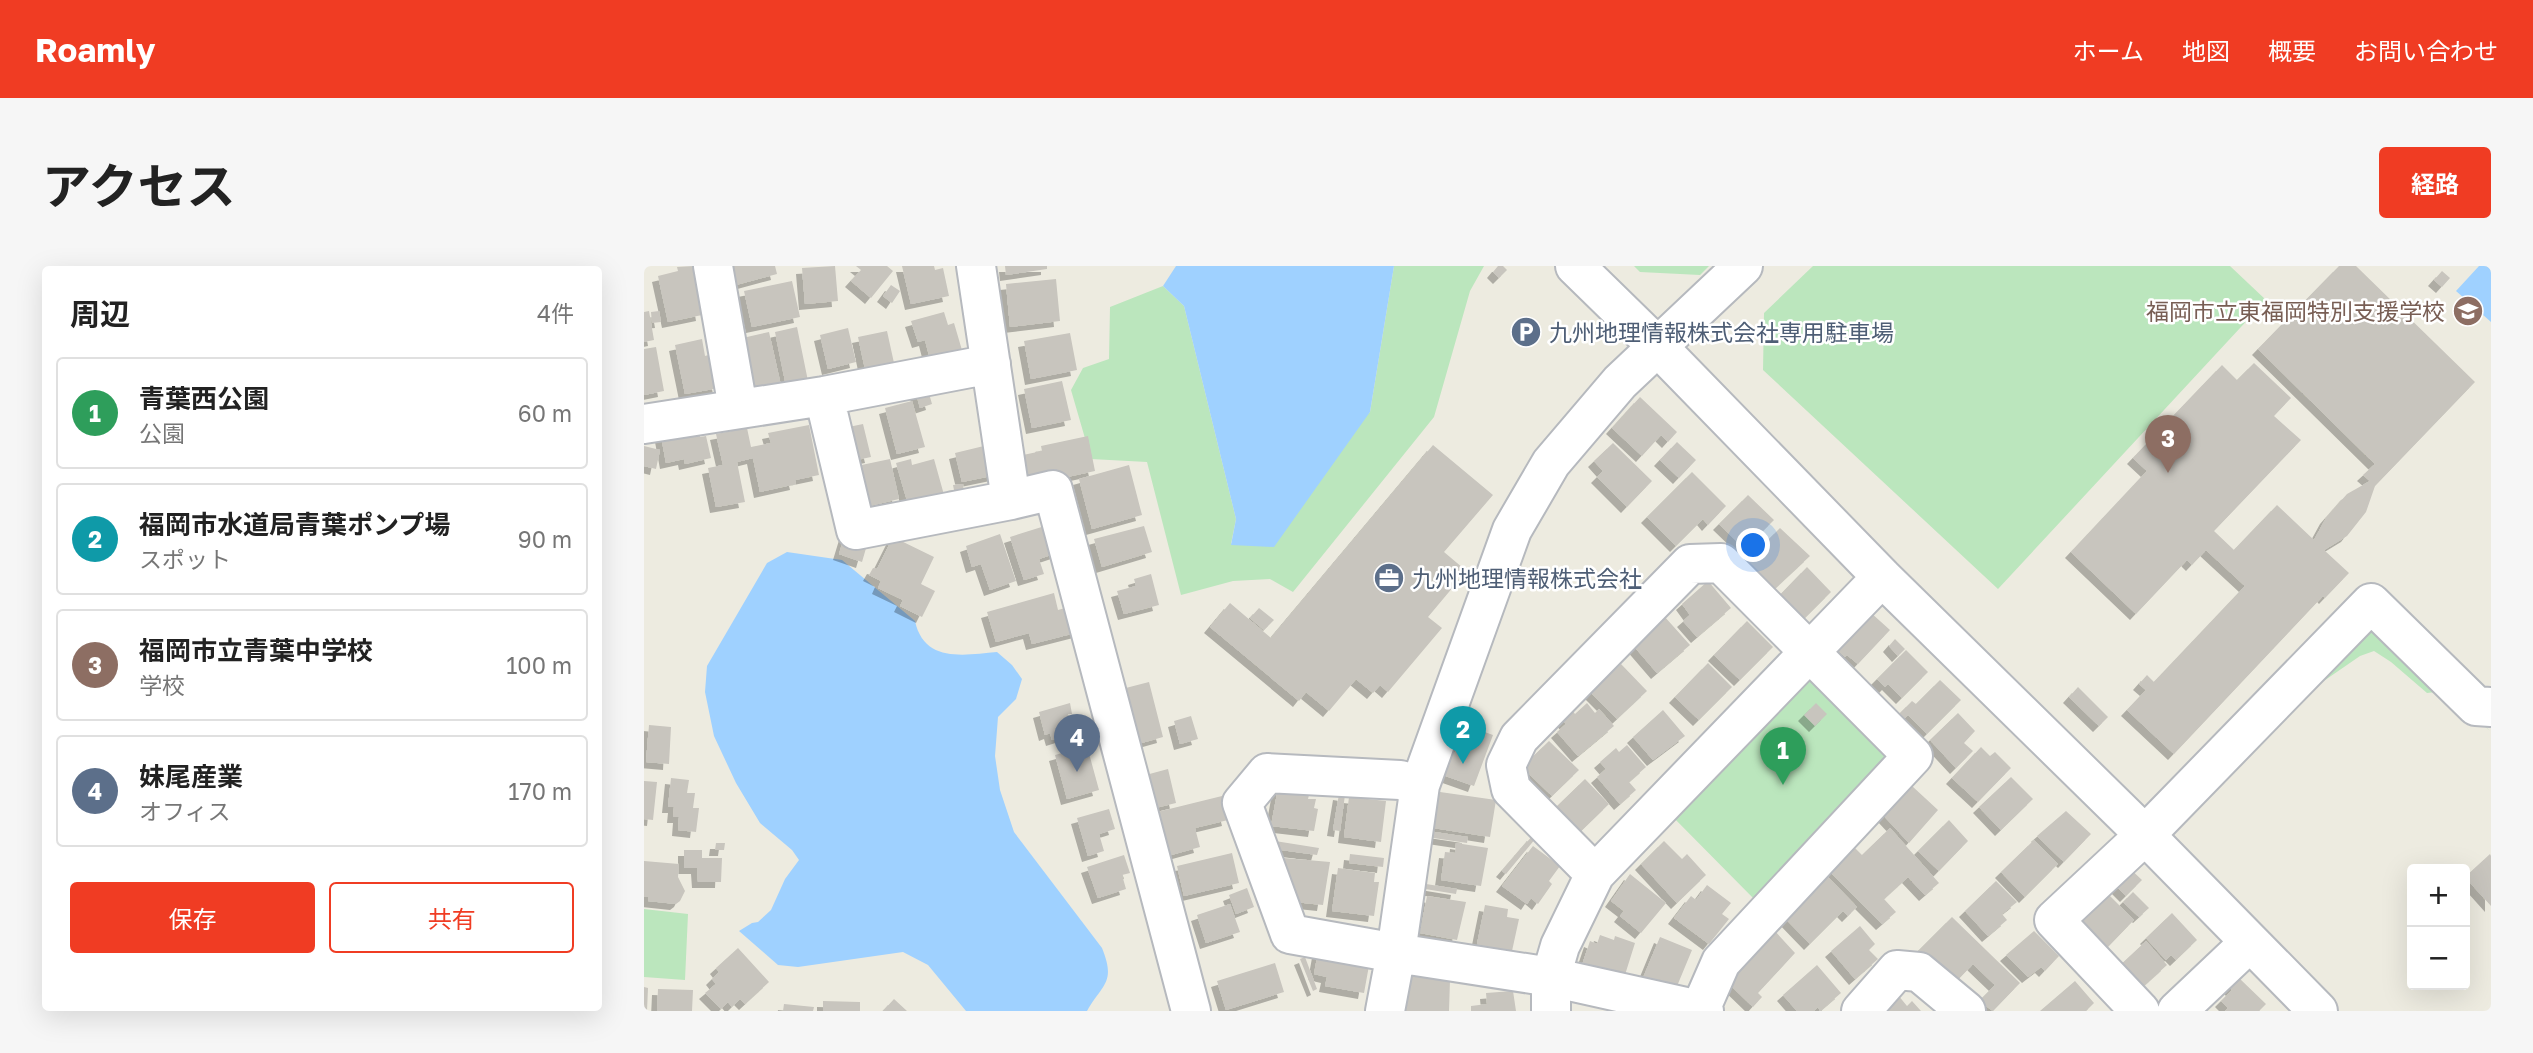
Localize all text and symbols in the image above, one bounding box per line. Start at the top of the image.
text: Roamly [35,30,155,69]
text: ホーム [2073,36,2144,65]
text: 地図 [2182,36,2230,65]
text: 概要 [2268,36,2316,65]
text: お問い合わせ [2354,36,2498,65]
button: 経路 [2379,147,2491,218]
text: アクセス [42,156,236,215]
school or university icon: 福岡市立東福岡特別支援学校 [2451,294,2485,328]
text: 周辺 [70,296,130,332]
place label: 福岡市立東福岡特別支援学校 [2146,297,2445,325]
text: 4件 [537,299,574,327]
parking icon: 九州地理情報株式会社専用駐車場 [1509,315,1543,349]
place label: 九州地理情報株式会社専用駐車場 [1549,318,1894,346]
text: 青葉西公園 [139,383,269,414]
text: 1 [89,399,101,427]
text: 60 m [518,399,572,427]
pin: 3 [2145,415,2191,473]
text: 公園 [139,419,185,447]
text: 福岡市水道局青葉ポンプ場 [139,509,450,540]
text: 2 [88,525,102,553]
text: 90 m [518,525,572,553]
your location [1736,528,1770,562]
text: スポット [139,545,231,573]
office icon: 九州地理情報株式会社 [1372,561,1406,595]
place label: 九州地理情報株式会社 [1412,564,1642,592]
text: 福岡市立青葉中学校 [139,635,373,666]
text: 3 [88,651,102,679]
text: 100 m [506,651,572,679]
text: 学校 [139,671,185,699]
pin: 2 [1440,706,1486,764]
pin: 4 [1054,714,1100,772]
pin: 1 [1760,727,1806,785]
text: 妹尾産業 [139,761,243,792]
text: 4 [88,777,102,805]
text: 170 m [508,777,572,805]
text: オフィス [139,797,231,825]
map controls [2407,864,2470,990]
button: + [2407,864,2470,927]
button: 保存 [70,882,315,953]
button: 共有 [329,882,574,953]
button: − [2407,927,2470,990]

